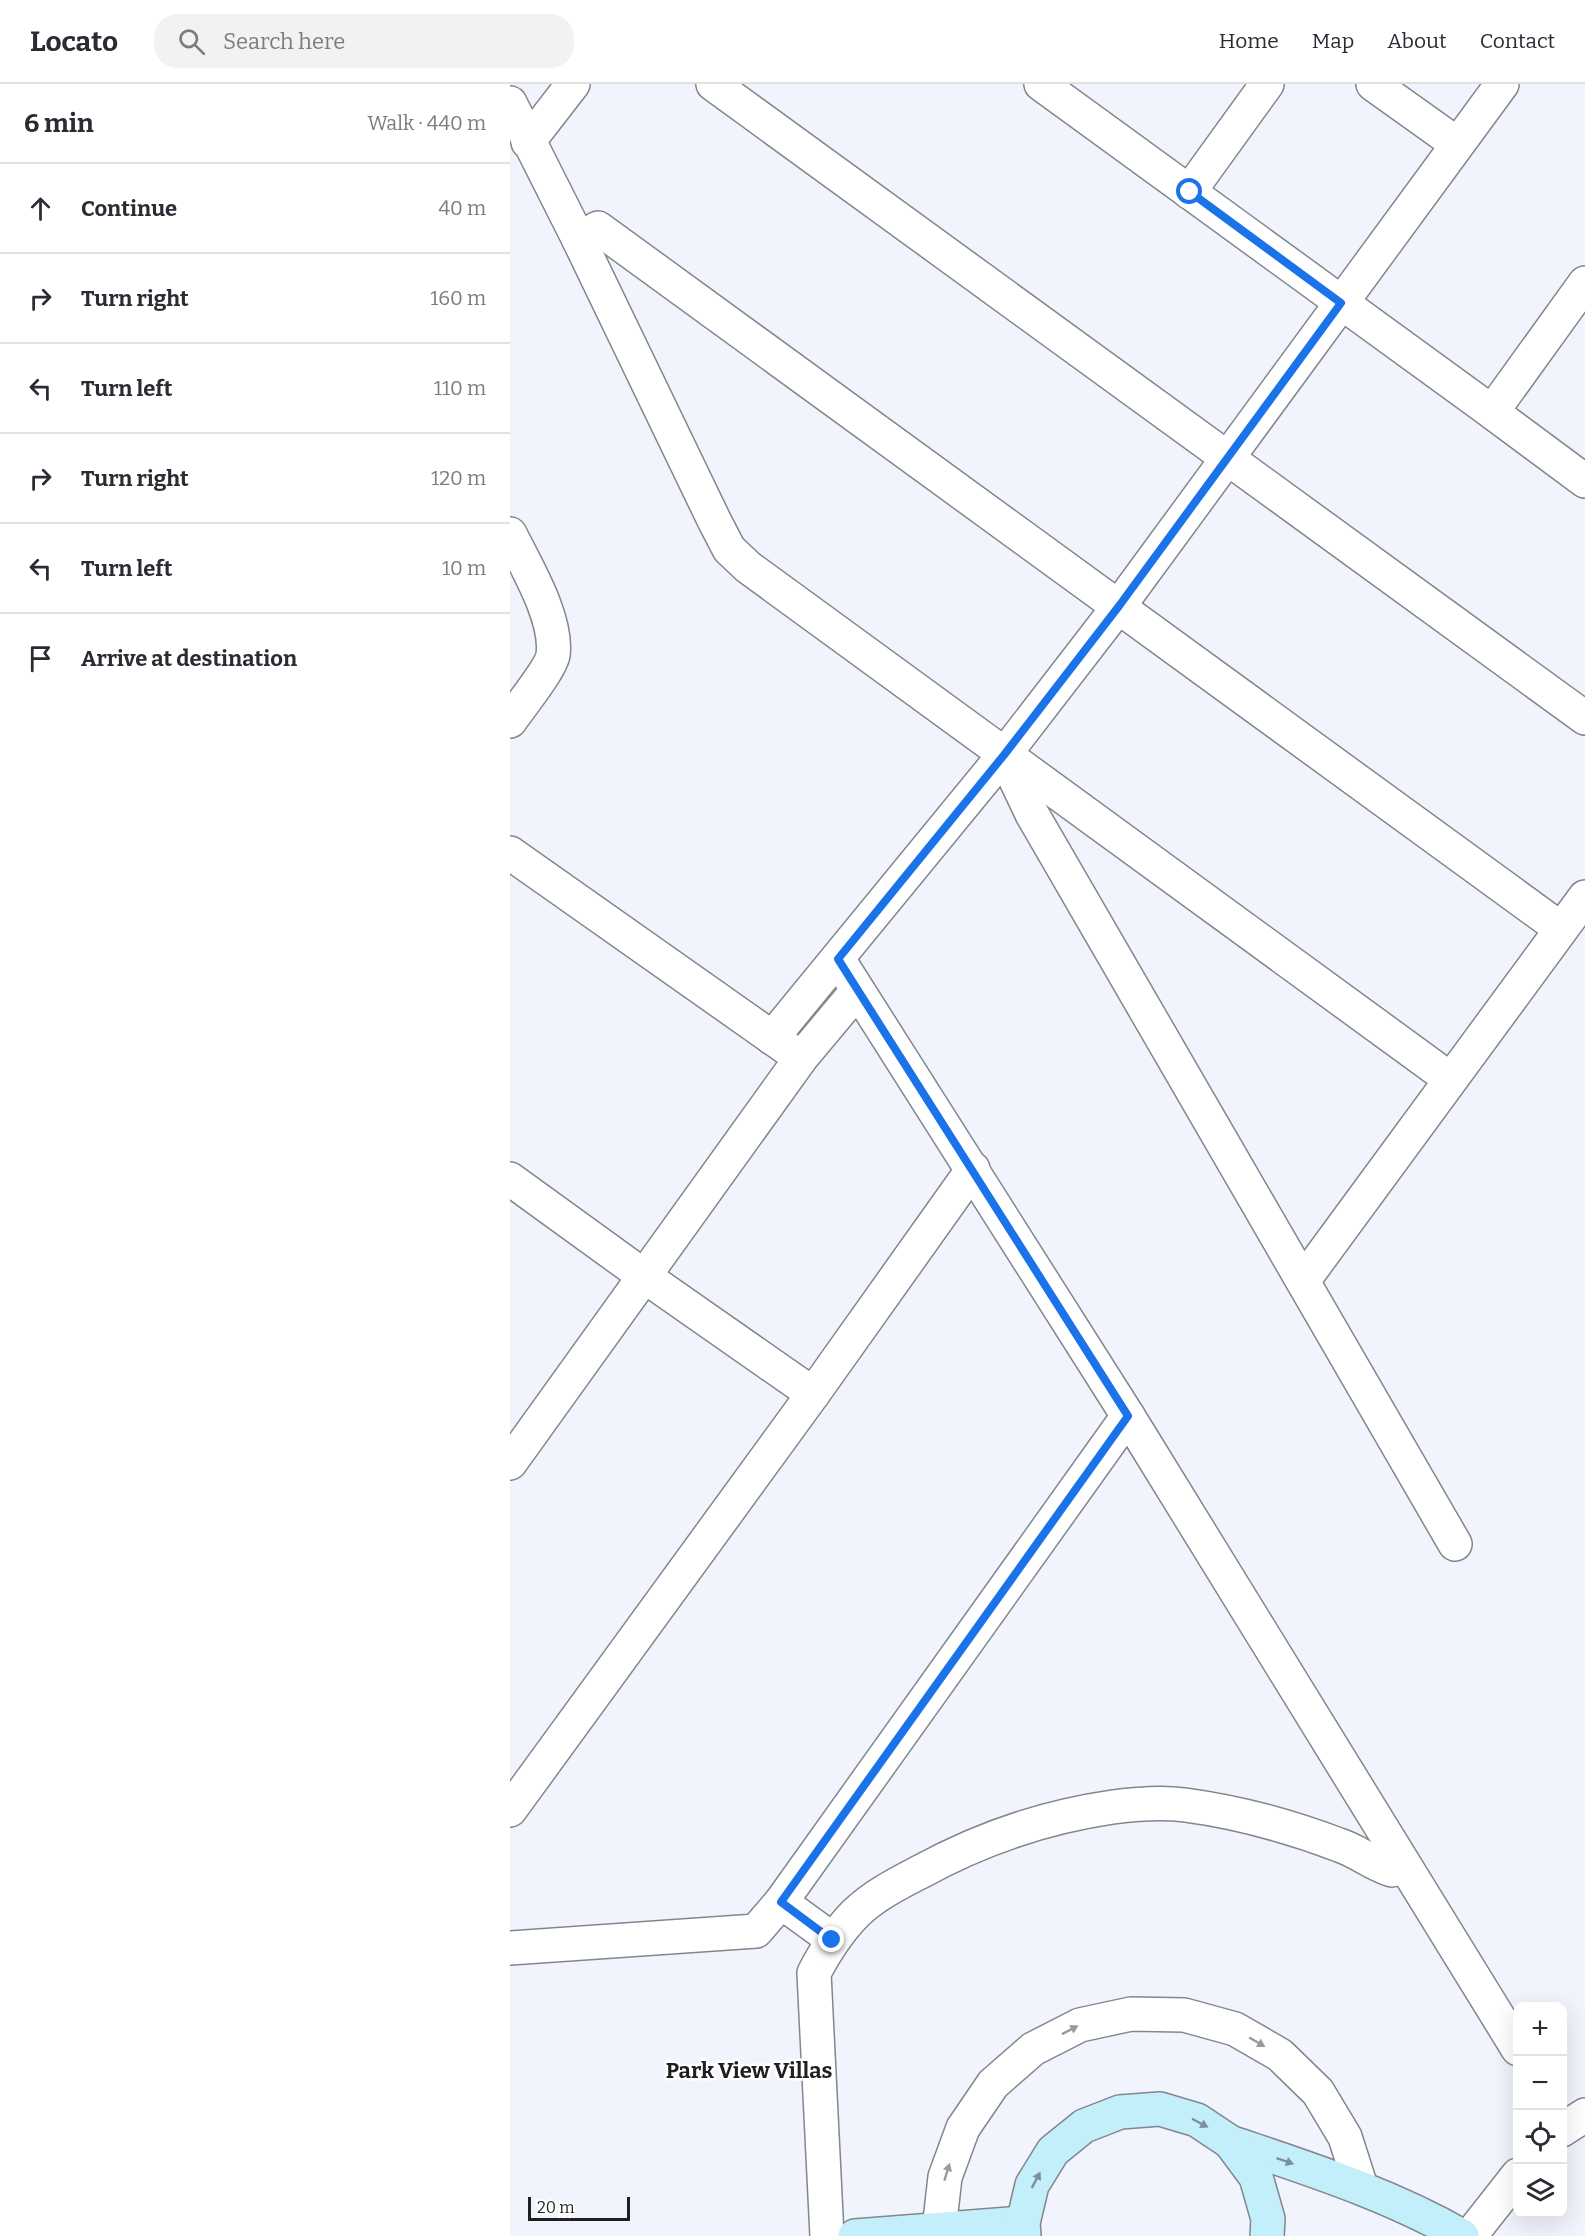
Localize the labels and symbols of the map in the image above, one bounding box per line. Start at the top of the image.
route start [1176,178,1202,204]
route end [818,1926,844,1952]
one-way arrow [1062,2025,1079,2035]
one-way arrow [1249,2037,1266,2047]
district label: Park View Villas [666,2057,833,2084]
one-way arrow [1192,2118,1209,2128]
one-way arrow [1277,2157,1295,2167]
one-way arrow [943,2163,952,2181]
one-way arrow [1031,2171,1041,2188]
scale bar [528,2194,630,2222]

